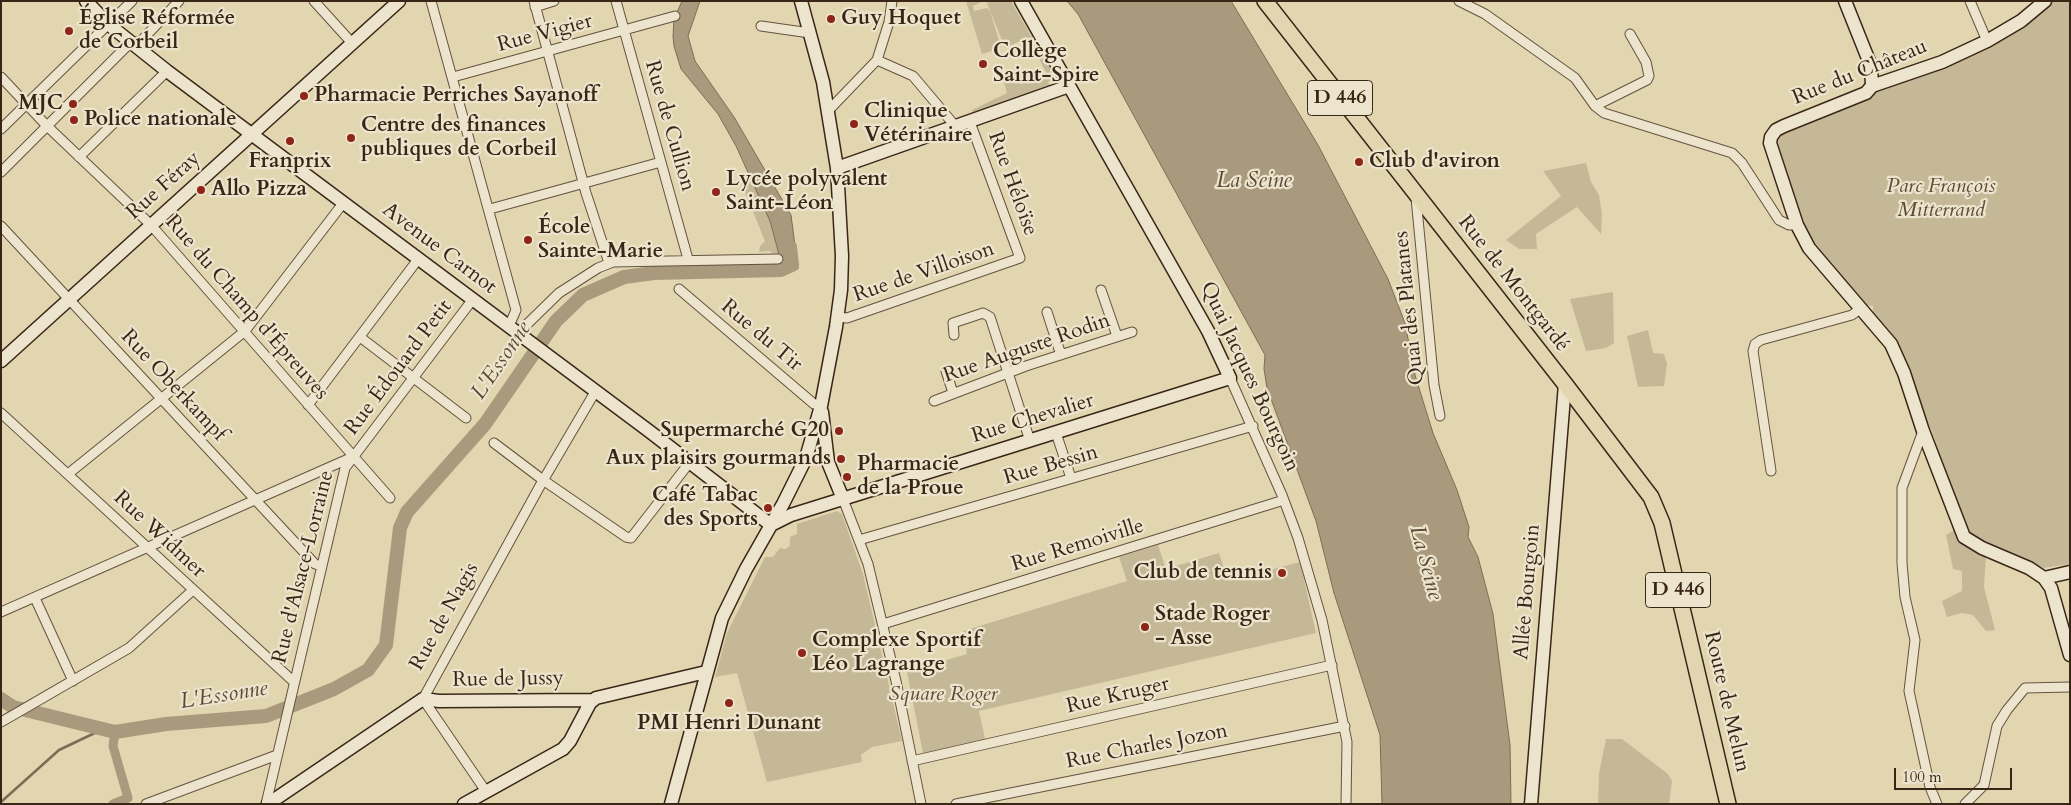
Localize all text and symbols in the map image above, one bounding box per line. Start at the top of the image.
place label: Église Réformée de Corbeil [79,6,235,56]
place label: Guy Hoquet [841,6,961,32]
street label: Rue Vigier [495,9,595,59]
marker: Guy Hoquet [825,13,837,25]
marker: Église Réformée de Corbeil [63,25,75,37]
street label: Rue du Château [1789,35,1931,111]
place label: Collège Saint-Spire [993,39,1099,89]
street label: Rue de Cullion [638,58,700,194]
marker: Collège Saint-Spire [977,58,989,70]
road number: D 446 [1308,80,1372,116]
place label: Pharmacie Perriches Sayanoff [314,83,597,109]
marker: Pharmacie Perriches Sayanoff [298,90,310,102]
place label: MJC [18,91,63,117]
marker: MJC [67,98,79,110]
place label: Clinique Vétérinaire [864,99,973,149]
place label: Police nationale [84,107,237,133]
place label: Centre des finances publiques de Corbeil [361,113,557,163]
marker: Police nationale [68,114,80,126]
marker: Clinique Vétérinaire [848,118,860,130]
street label: Rue Héloïse [982,129,1042,239]
marker: Centre des finances publiques de Corbeil [345,132,357,144]
marker: Franprix [284,135,296,147]
street label: Rue Féray [122,146,206,226]
place label: Franprix [249,149,331,175]
place label: Club d'aviron [1369,149,1500,175]
marker: Club d'aviron [1353,156,1365,168]
place label: Lycée polyvalent Saint-Léon [726,167,887,217]
water label: La Seine [1216,169,1292,195]
park label: Parc François Mitterrand [1886,174,1996,224]
place label: Allo Pizza [211,177,307,203]
marker: Allo Pizza [195,184,207,196]
marker: Lycée polyvalent Saint-Léon [710,186,722,198]
street label: Avenue Carnot [377,198,501,300]
street label: Rue du Champ d'Épreuves [159,210,333,406]
street label: Rue de Montgardé [1452,211,1574,357]
place label: École Sainte-Marie [538,215,663,265]
street label: Quai des Platanes [1389,230,1431,386]
marker: École Sainte-Marie [522,234,534,246]
street label: Rue de Villoison [850,237,998,309]
street label: Quai Jacques Bourgoin [1194,278,1304,476]
street label: Rue Édouard Petit [340,295,458,441]
street label: Rue du Tir [715,295,807,377]
street label: Rue Auguste Rodin [940,309,1114,389]
water label: L'Essonne [466,317,538,405]
street label: Rue Oberkampf [115,325,231,447]
street label: Rue Chevalier [969,388,1097,450]
place label: Supermarché G20 [661,418,829,444]
marker: Supermarché G20 [833,425,845,437]
street label: Rue Bessin [1001,441,1101,491]
place label: Aux plaisirs gourmands [606,446,831,472]
place label: Pharmacie de la Proue [857,452,964,502]
marker: Aux plaisirs gourmands [835,453,847,465]
street label: Rue d'Alsace-Lorraine [268,468,340,666]
marker: Pharmacie de la Proue [841,471,853,483]
place label: Café Tabac des Sports [652,483,758,533]
street label: Rue Widmer [108,486,210,584]
marker: Café Tabac des Sports [762,502,774,514]
street label: Rue Remoiville [1009,514,1147,578]
water label: La Seine [1402,523,1448,603]
street label: Allée Bourgoin [1510,523,1546,661]
street label: Rue de Nagis [405,559,485,675]
place label: Club de tennis [1133,560,1272,586]
marker: Club de tennis [1276,567,1288,579]
road number: D 446 [1646,572,1710,608]
place label: Stade Roger - Asse [1155,602,1270,652]
marker: Stade Roger - Asse [1139,621,1151,633]
place label: Complexe Sportif Léo Lagrange [812,628,980,678]
street label: Route de Melun [1698,629,1754,775]
marker: Complexe Sportif Léo Lagrange [796,647,808,659]
street label: Rue de Jussy [452,666,564,694]
street label: Rue Kruger [1064,672,1172,720]
water label: L'Essonne [178,676,270,716]
park label: Square Roger [888,682,998,708]
marker: PMI Henri Dunant [723,697,735,709]
place label: PMI Henri Dunant [637,711,821,737]
street label: Rue Charles Jozon [1064,719,1230,775]
scale bar [1896,758,2014,790]
text: 100 m [1902,767,1942,787]

